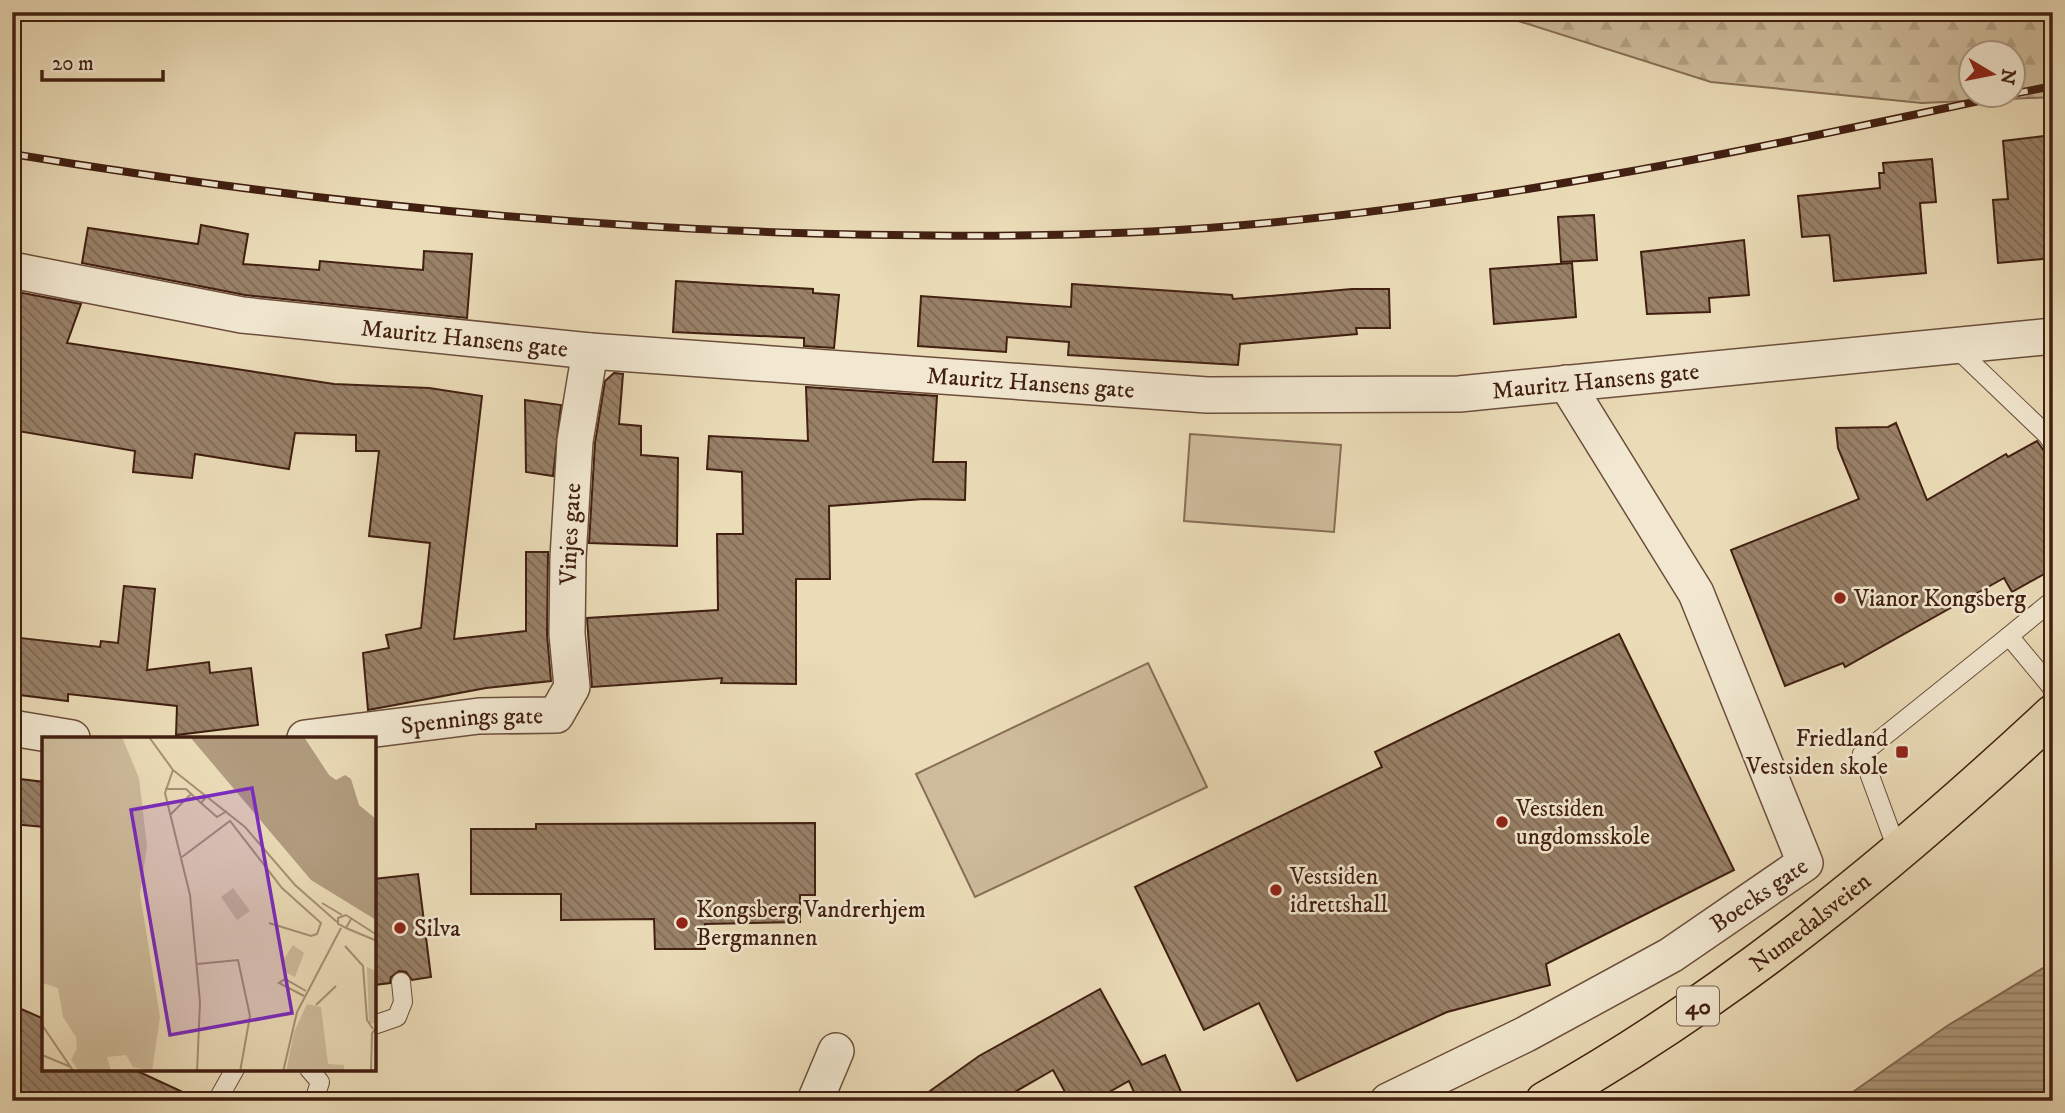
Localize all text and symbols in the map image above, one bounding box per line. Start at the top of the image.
scale bar [42,38,163,82]
north arrow [1956,38,2026,108]
text: 20 m [52,51,94,77]
text: N [1995,67,2020,87]
street label: Mauritz Hansens gate [359,313,569,365]
street label: Mauritz Hansens gate [1491,357,1701,407]
street label: Mauritz Hansens gate [926,361,1136,406]
street label: Vinjes gate [554,482,588,586]
place label: Vianor Kongsberg [1853,584,2026,614]
marker: Vianor Kongsberg [1832,590,1848,606]
street label: Spennings gate [399,701,543,742]
place label: Friedland Vestsiden skole [1745,724,1888,782]
inset map [42,737,376,1071]
marker: Friedland Vestsiden skole [1894,744,1910,760]
place label: Vestsiden ungdomsskole [1515,794,1650,852]
marker: Vestsiden ungdomsskole [1494,814,1510,830]
street label: Boecks gate [1705,852,1814,940]
place label: Vestsiden idrettshall [1289,862,1388,920]
street label: Numedalsveien [1744,866,1878,979]
marker: Vestsiden idrettshall [1268,882,1284,898]
place label: Kongsberg Vandrerhjem Bergmannen [696,895,926,953]
place label: Silva [414,914,461,944]
marker: Kongsberg Vandrerhjem Bergmannen [674,915,690,931]
marker: Silva [392,920,408,936]
road number: 40 [1677,987,1719,1026]

